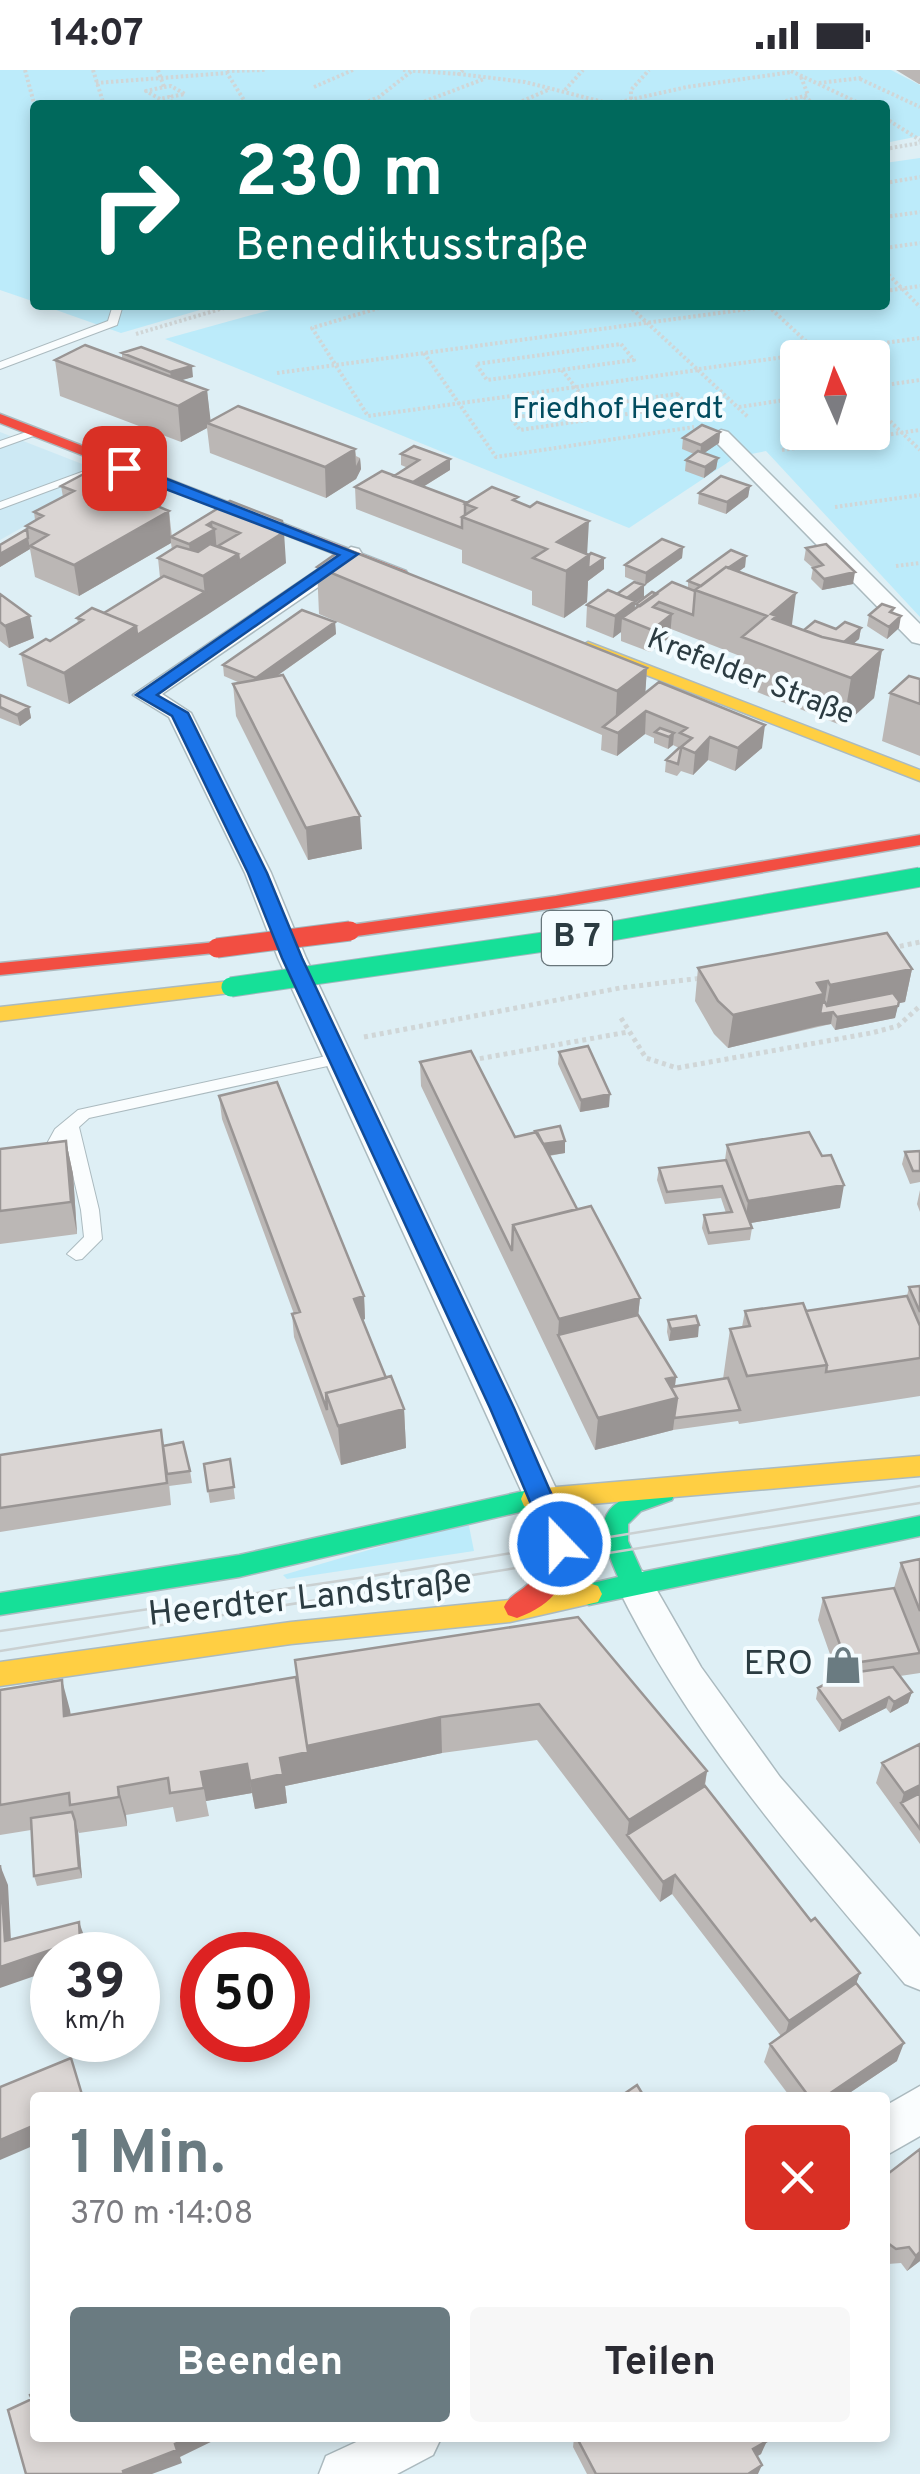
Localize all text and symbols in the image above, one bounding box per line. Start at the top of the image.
text: 14:07 [50,11,144,60]
text: 230 m [235,132,444,221]
icon: right [70,140,200,270]
text: Benediktusstraße [235,219,588,276]
north arrow [780,340,890,450]
map controls [780,340,890,450]
park label: Friedhof Heerdt [512,392,724,429]
pin [82,426,167,511]
icon: arrive [97,441,152,496]
street label: Krefelder Straße [641,622,859,734]
road number: B 7 [542,911,612,965]
position arrow [508,1492,612,1596]
street label: Heerdter Landstraße [146,1560,474,1638]
place label: ERO [743,1643,813,1687]
shop icon: ERO [822,1644,864,1686]
speed limit sign: 50 [180,1932,310,2062]
text: 39 [65,1953,125,2016]
text: km/h [65,2006,125,2038]
text: 1 Min. [70,2119,225,2195]
button: close [745,2125,850,2230]
text: 370 m · 14:08 [70,2195,253,2235]
button: Beenden [70,2307,450,2422]
button: Teilen [470,2307,850,2422]

